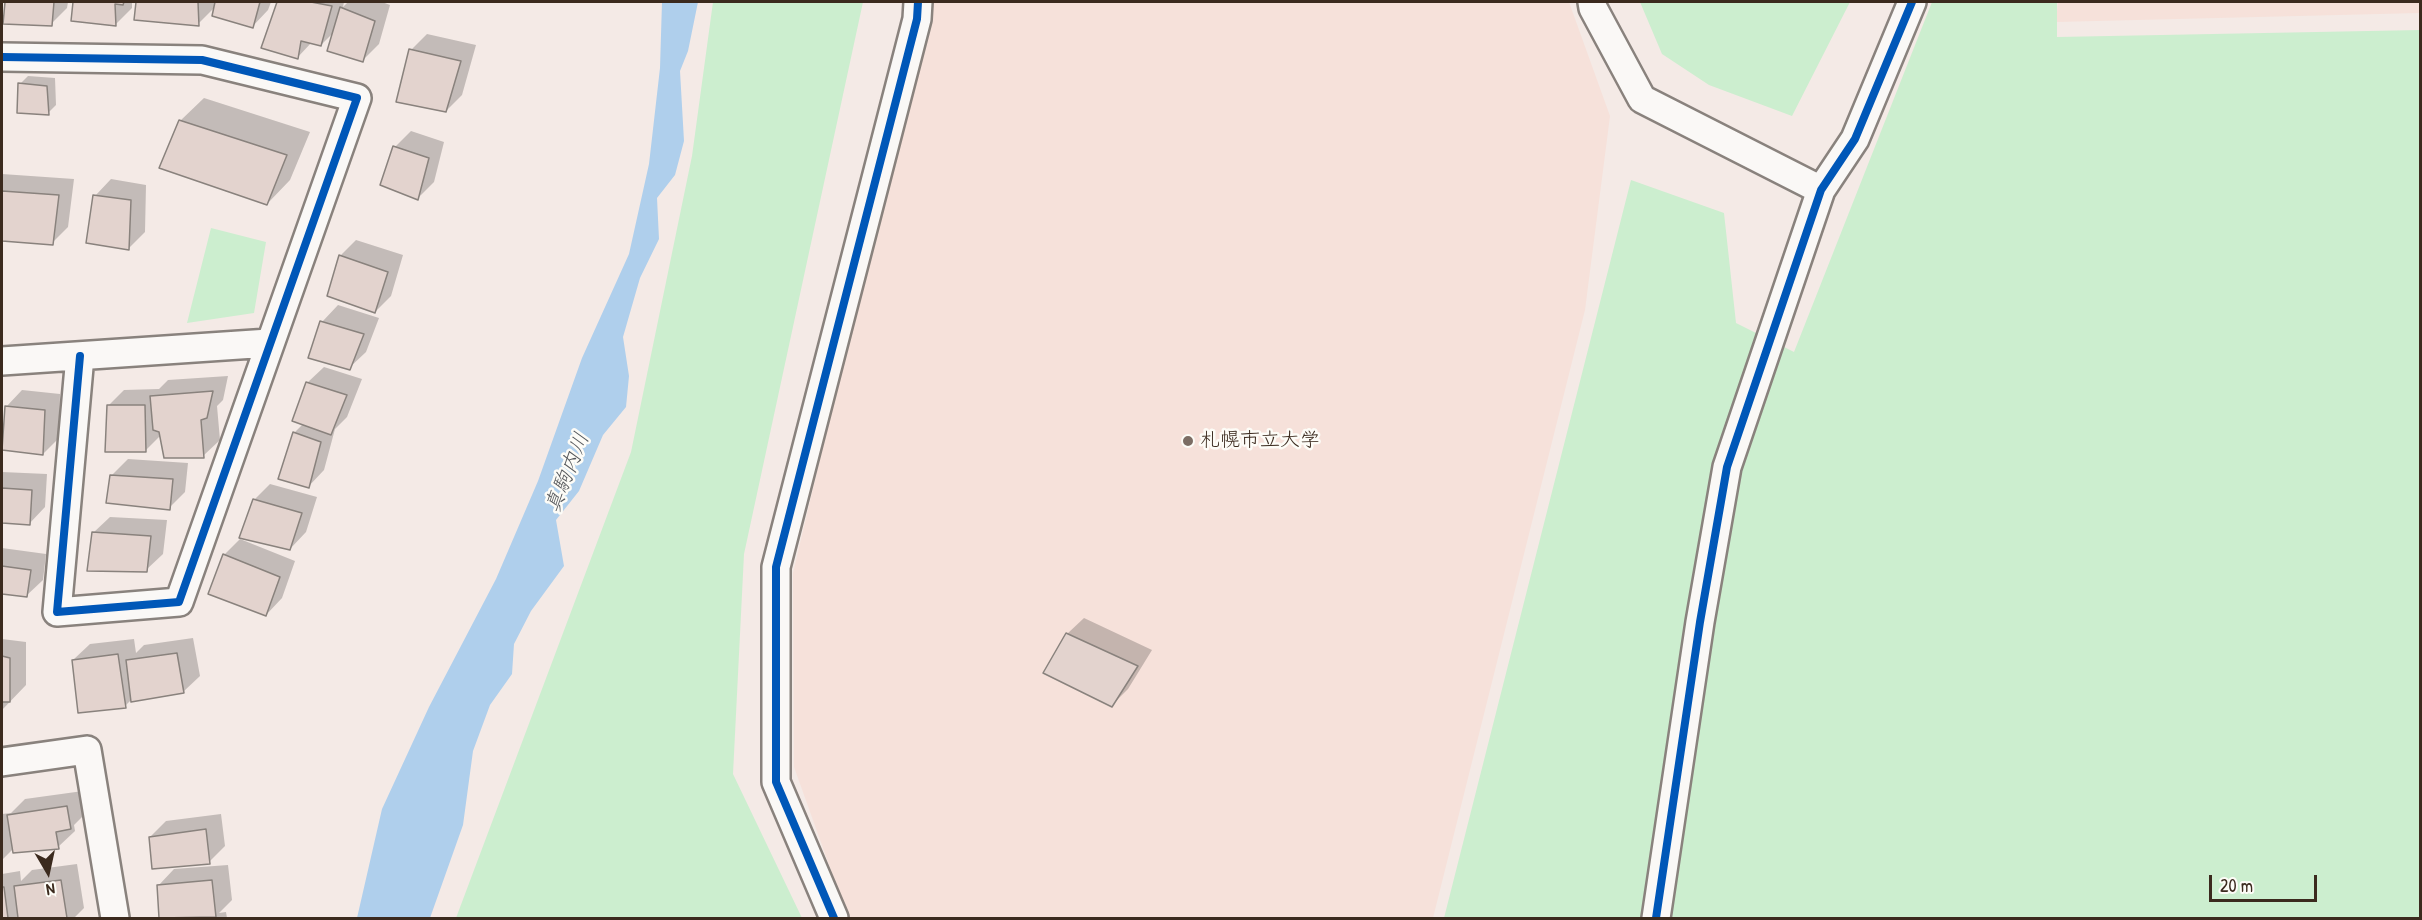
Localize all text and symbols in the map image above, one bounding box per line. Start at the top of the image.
water label: 真駒内川 [541,429,595,517]
place label: 札幌市立大学 [1200,429,1320,453]
marker: 札幌市立大学 [1181,434,1195,448]
north arrow [18,842,78,902]
scale bar [2212,863,2320,901]
text: 20 m [2220,873,2253,898]
text: N [45,878,57,901]

